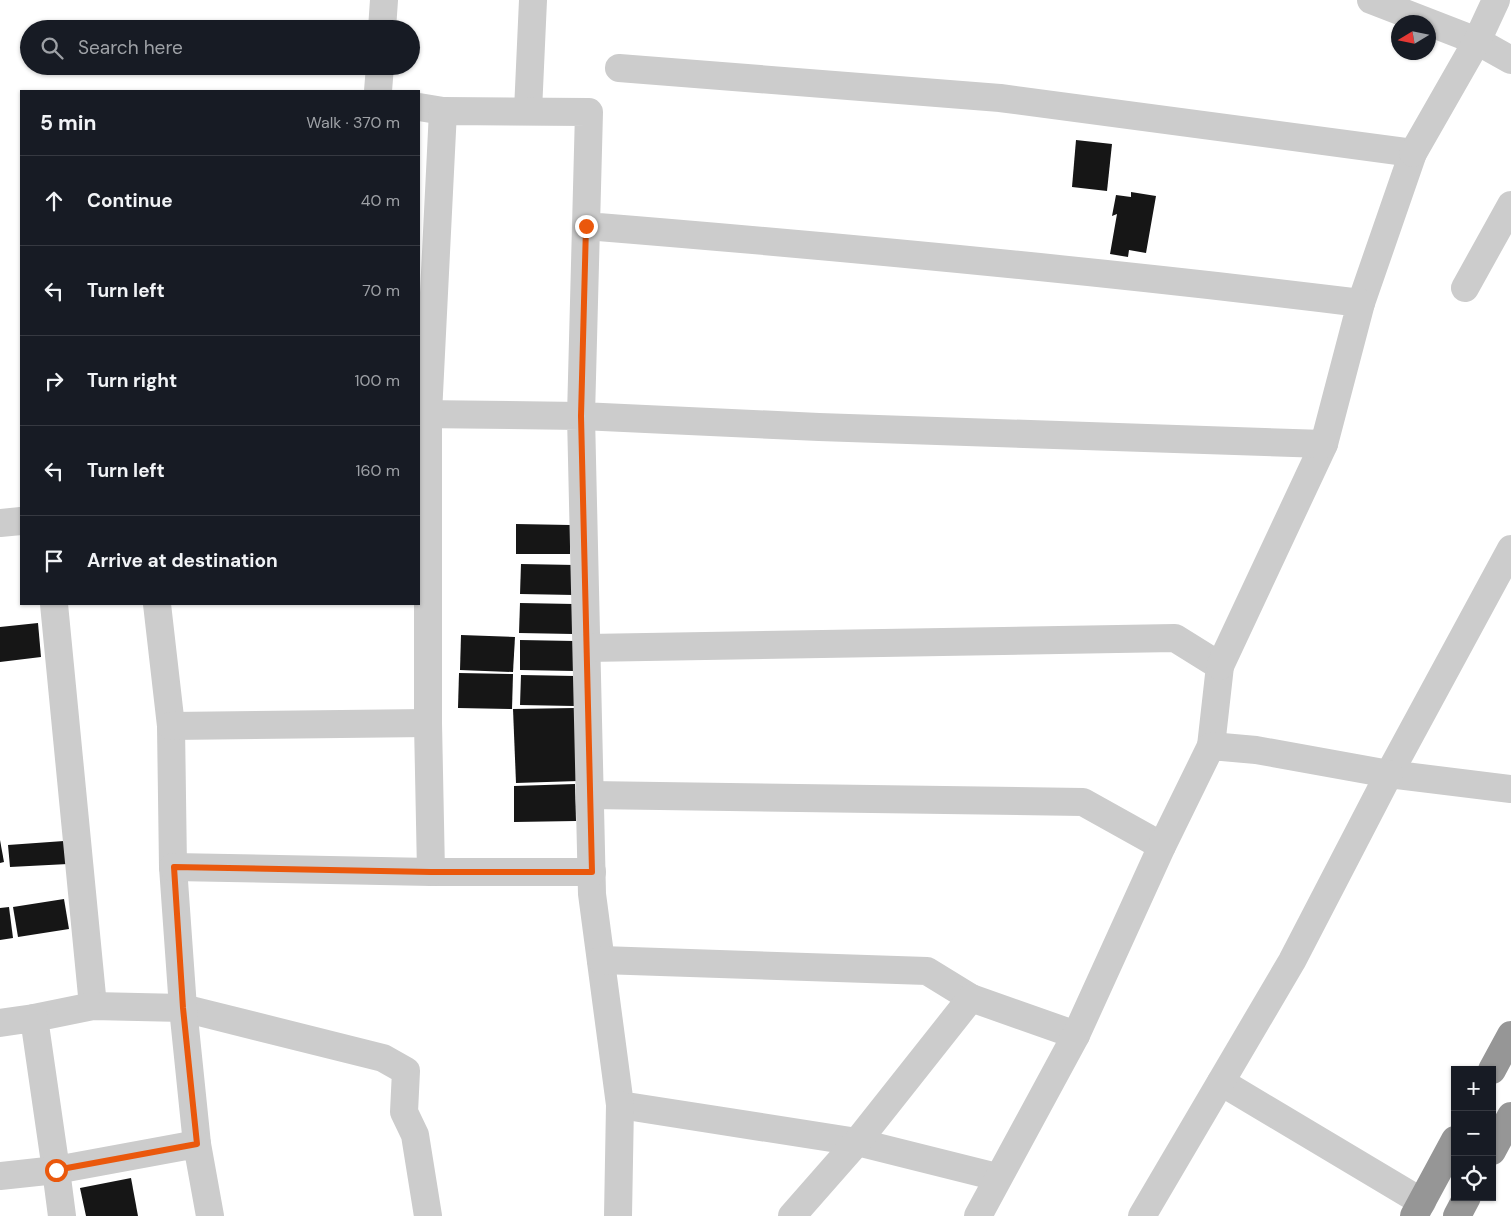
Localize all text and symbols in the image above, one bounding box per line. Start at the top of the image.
north arrow [1391,15,1436,60]
search box [20,20,420,75]
icon: search [38,34,66,62]
text: Search here [78,35,183,60]
text: 5 min [40,109,96,137]
text: Walk · 370 m [306,112,400,133]
icon: ahead [40,187,68,215]
text: Continue [87,188,173,213]
text: 40 m [361,190,400,211]
route end [575,215,598,238]
icon: left [40,277,68,305]
text: Turn left [87,278,165,303]
text: 70 m [362,280,400,301]
icon: right [40,367,68,395]
text: Turn right [87,368,177,393]
text: 100 m [355,370,400,391]
icon: left [40,457,68,485]
text: Turn left [87,458,165,483]
text: 160 m [356,460,400,481]
icon: arrive [40,547,68,575]
text: Arrive at destination [87,548,278,573]
map controls [1451,1066,1496,1201]
button: + [1451,1066,1496,1111]
button: − [1451,1111,1496,1156]
button: locate [1451,1156,1496,1201]
route start [45,1159,68,1182]

